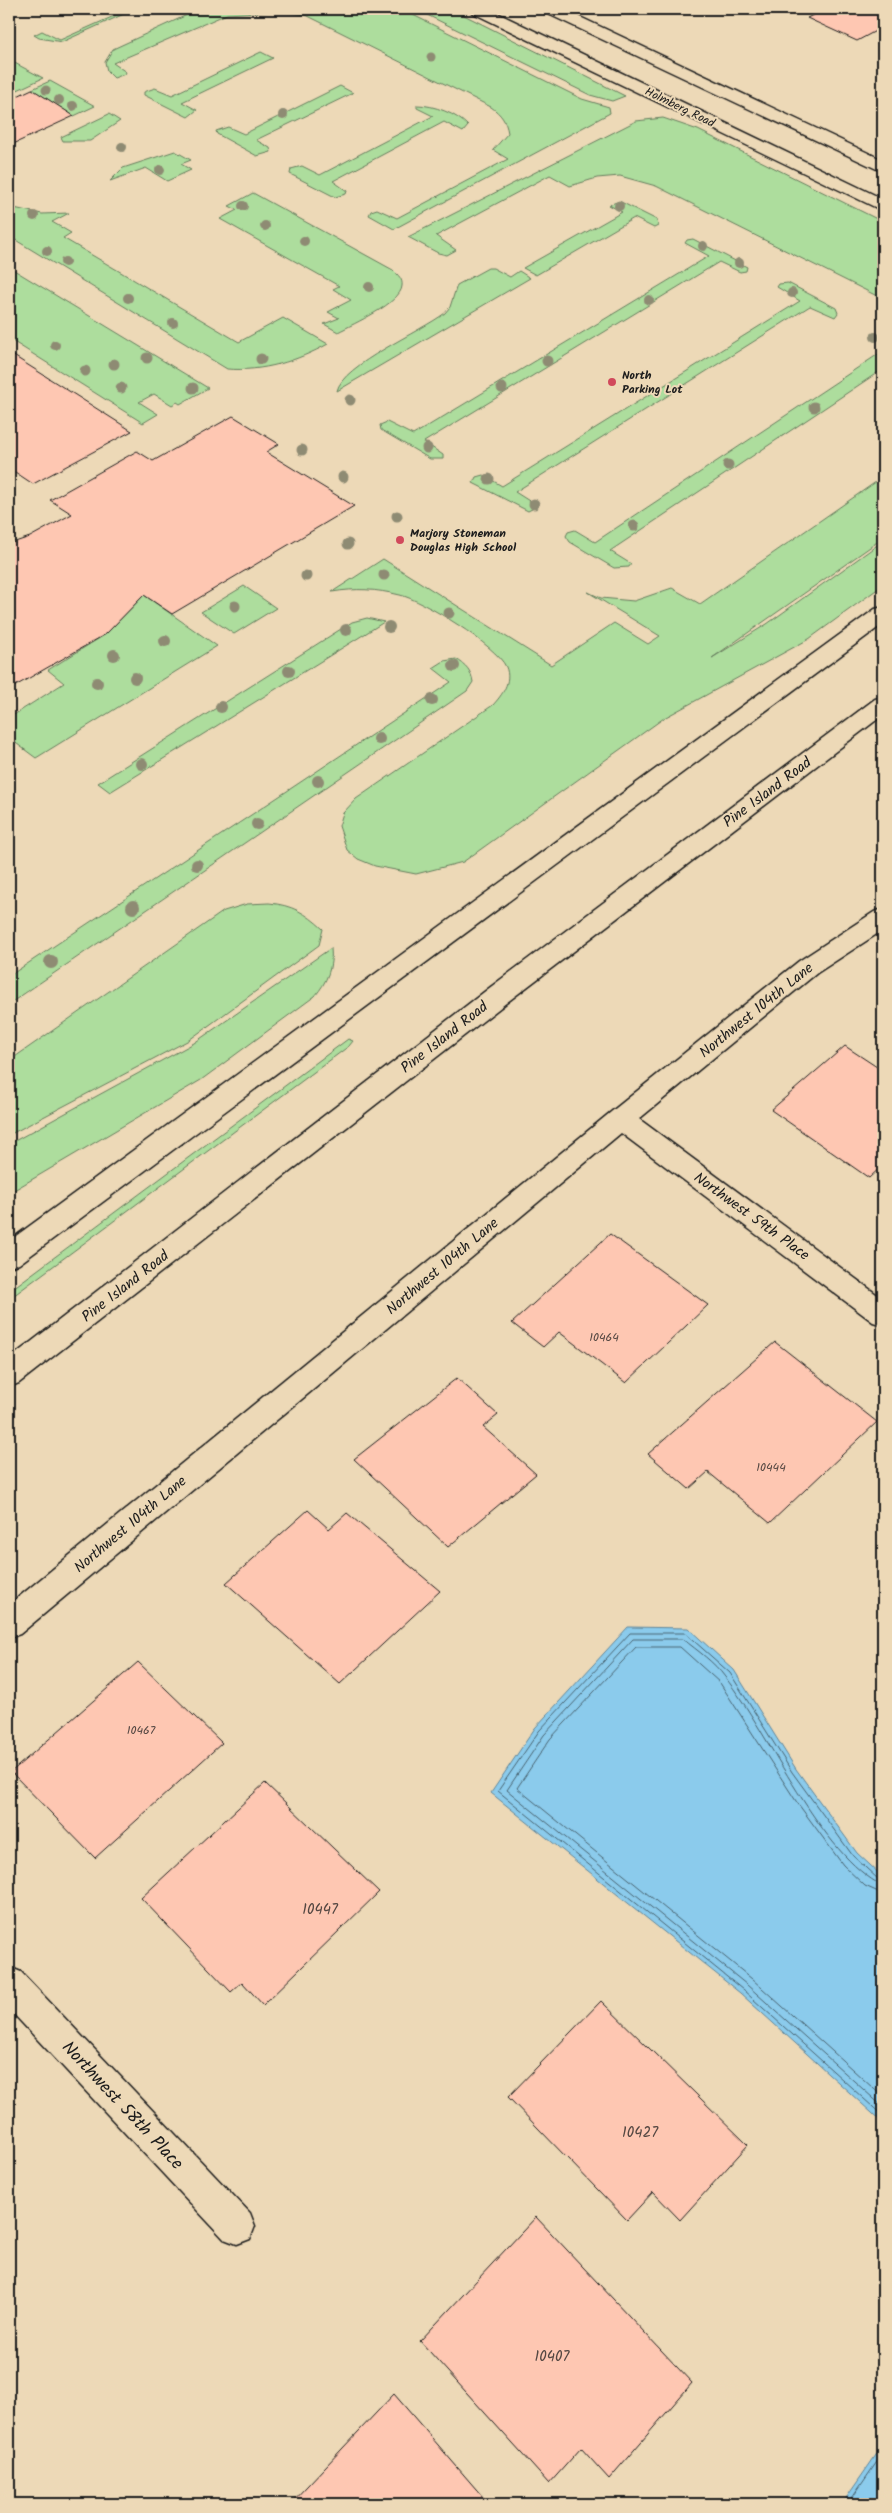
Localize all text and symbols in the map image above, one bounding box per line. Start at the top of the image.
street label: Holmberg Road [641,82,719,133]
place label: North Parking Lot [622,366,683,399]
marker: North Parking Lot [606,376,618,388]
place label: Marjory Stoneman Douglas High School [410,524,517,557]
marker: Marjory Stoneman Douglas High School [394,534,406,546]
street label: Pine Island Road [718,751,817,834]
street label: Northwest 104th Lane [694,957,819,1065]
street label: Pine Island Road [396,995,494,1080]
street label: Northwest 59th Place [688,1166,815,1267]
street label: Northwest 104th Lane [381,1212,505,1321]
street label: Pine Island Road [77,1244,175,1329]
house number: 10464 [589,1328,619,1347]
house number: 10444 [756,1458,786,1477]
street label: Northwest 104th Lane [69,1470,193,1579]
house number: 10467 [127,1721,156,1740]
house number: 10447 [302,1898,339,1922]
street label: Northwest 58th Place [54,2035,190,2177]
house number: 10427 [622,2121,659,2145]
house number: 10407 [535,2345,571,2369]

